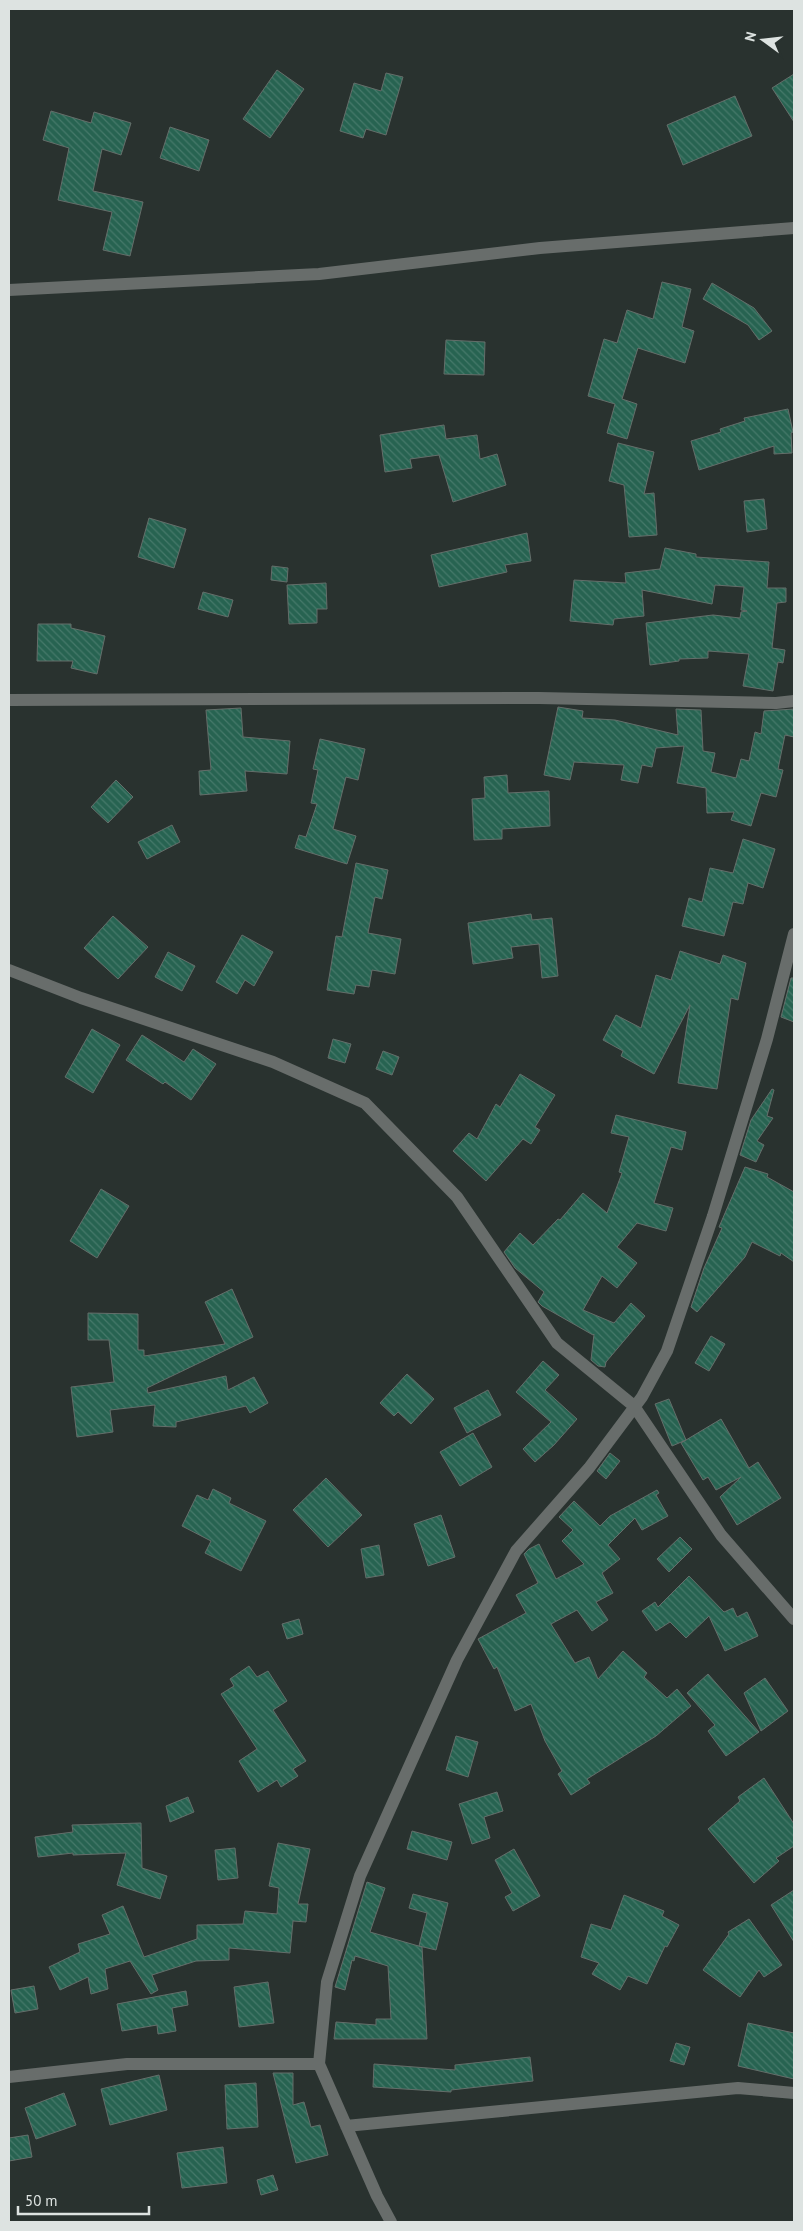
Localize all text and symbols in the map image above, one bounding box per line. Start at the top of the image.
north arrow [738,15,788,65]
text: N [741,30,760,43]
scale bar [18,2184,149,2216]
text: 50 m [25,2191,58,2210]

